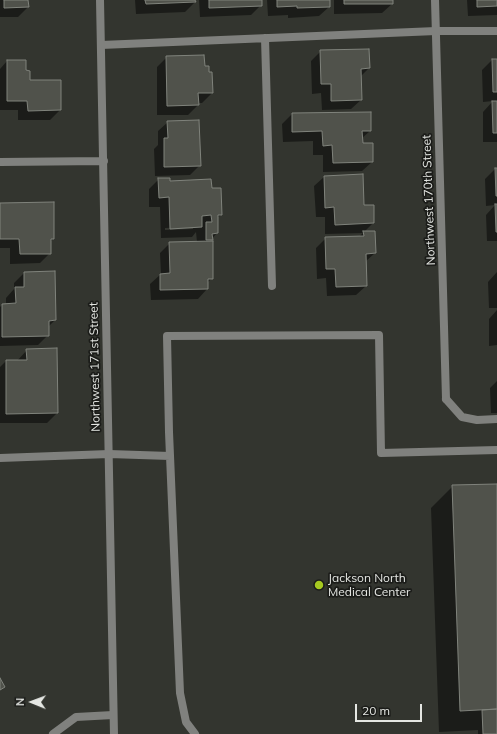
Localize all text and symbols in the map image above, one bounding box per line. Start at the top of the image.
street label: Northwest 170th Street [420,134,438,266]
street label: Northwest 171st Street [87,302,103,432]
place label: Jackson North Medical Center [328,571,410,599]
marker: Jackson North Medical Center [313,579,325,591]
north arrow [12,682,52,722]
scale bar [357,696,424,722]
text: N [13,698,27,706]
text: 20 m [362,703,390,718]

